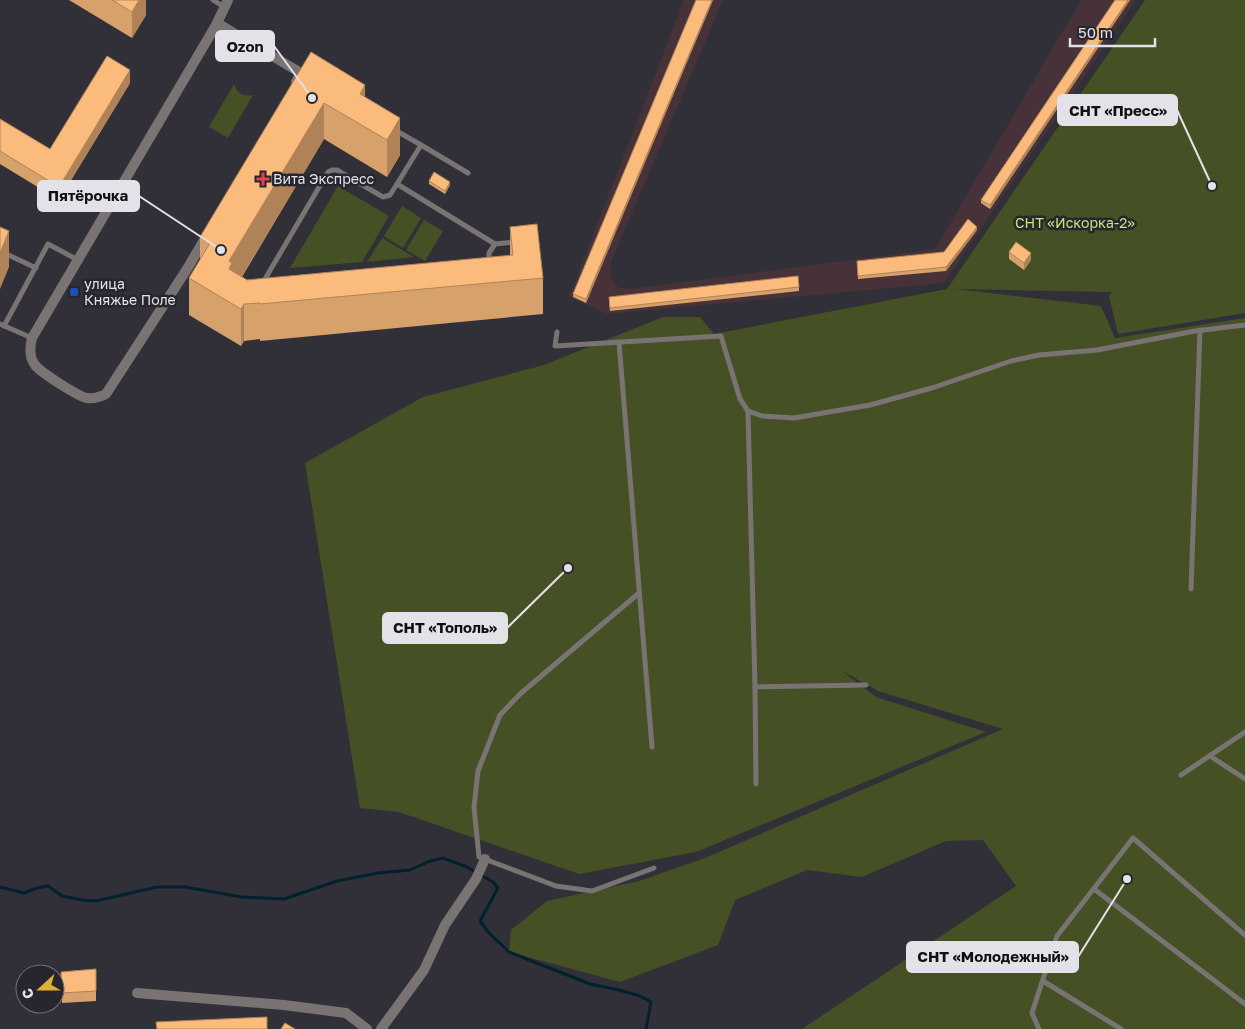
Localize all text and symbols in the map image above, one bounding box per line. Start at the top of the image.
scale bar [1070,15,1155,47]
text: 50 m [1078,23,1113,41]
callout: Ozon [216,31,274,61]
text: Ozon [226,37,264,55]
callout: СНТ «Пресс» [1058,95,1177,125]
text: СНТ «Пресс» [1069,101,1167,119]
place label: Вита Экспресс [273,170,375,187]
marker: Вита Экспресс [257,173,269,185]
callout: Пятёрочка [38,181,139,211]
text: Пятёрочка [48,186,129,204]
park label: СНТ «Искорка-2» [1015,214,1135,231]
place label: улица Княжье Поле [84,275,176,308]
marker: улица Княжье Поле [68,286,80,298]
callout: СНТ «Тополь» [383,613,507,643]
text: СНТ «Тополь» [393,618,497,636]
callout: СНТ «Молодежный» [907,942,1078,972]
text: СНТ «Молодежный» [917,947,1069,965]
north arrow [15,964,65,1014]
text: С [18,986,37,1002]

